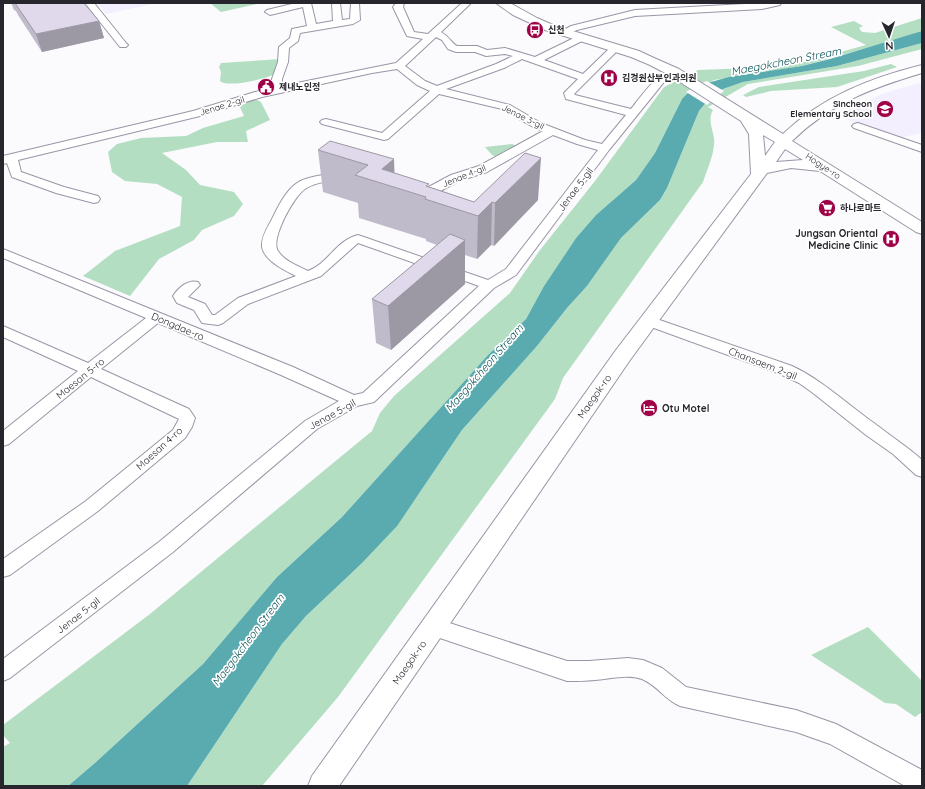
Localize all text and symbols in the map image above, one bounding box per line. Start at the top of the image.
north arrow [869,16,909,56]
bus stop icon: 신천 [525,20,545,40]
place label: 신천 [548,24,565,35]
text: N [885,39,894,53]
water label: Maegokcheon Stream [730,43,843,79]
hospital icon: 김경원산부인과의원 [599,68,619,88]
place label: 김경원산부인과의원 [622,72,697,83]
public building icon: 제내노인정 [256,77,276,97]
place label: 제내노인정 [279,81,320,92]
street label: Jenae 2-gil [198,93,246,118]
place label: Sincheon Elementary School [790,98,872,119]
school or university icon: Sincheon Elementary School [875,99,895,119]
street label: Jenae 3-gil [500,101,546,132]
street label: Hogye-ro [804,150,843,181]
street label: Jenae 4-gil [440,162,487,189]
street label: Jenae 5-gil [555,165,596,214]
supermarket icon: 하나로마트 [817,198,837,218]
place label: 하나로마트 [840,202,881,213]
place label: Jungsan Oriental Medicine Clinic [795,227,878,252]
hospital icon: Jungsan Oriental Medicine Clinic [881,229,901,249]
street label: Dongdae-ro [149,309,206,343]
water label: Maegokcheon Stream [442,320,527,415]
street label: Chansaem 2-gil [727,344,799,383]
street label: Maesan 5-ro [54,355,107,402]
street label: Maegok-ro [574,372,614,421]
street label: Jenae 5-gil [307,396,358,433]
hotel icon: Otu Motel [639,398,659,418]
place label: Otu Motel [662,402,709,415]
street label: Maesan 4-ro [133,424,185,473]
water label: Maegokcheon Stream [209,590,288,689]
street label: Jenae 5-gil [54,594,103,636]
street label: Maegok-ro [389,638,429,687]

